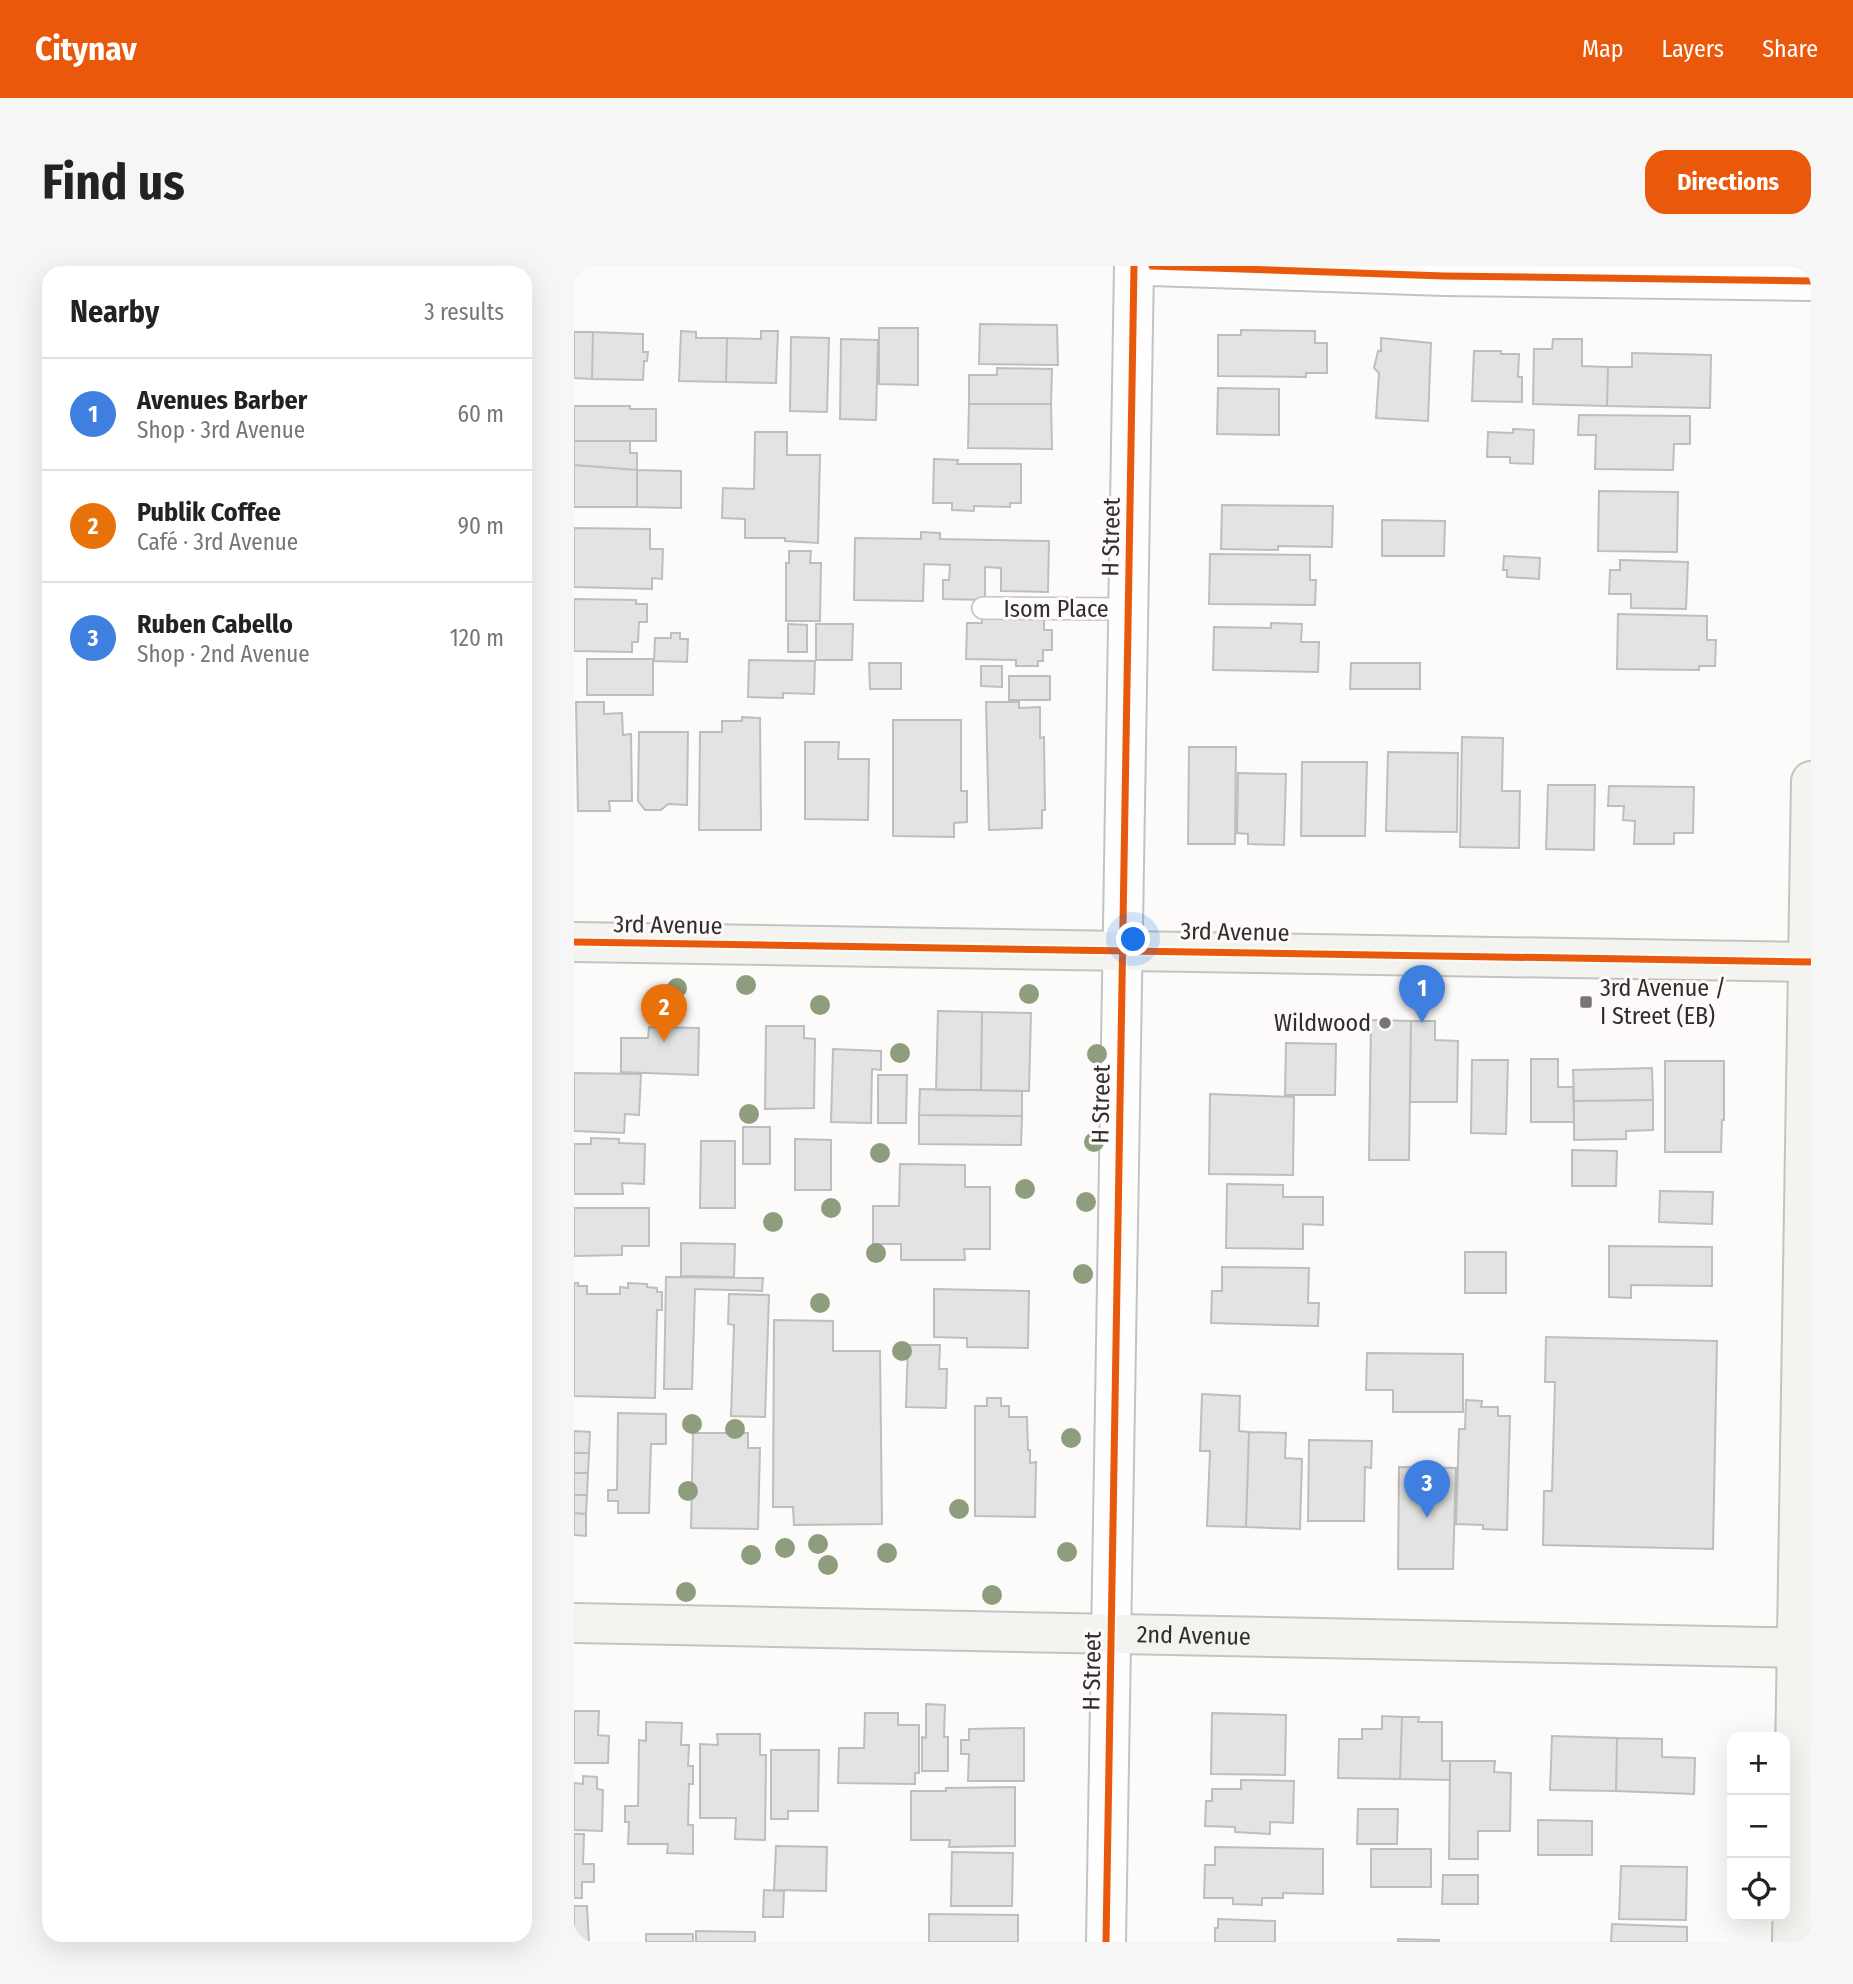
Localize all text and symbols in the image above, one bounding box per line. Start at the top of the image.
text: Citynav [35,29,137,69]
text: Map [1582,35,1624,63]
text: Layers [1662,35,1724,63]
text: Share [1762,35,1818,63]
button: Directions [1645,150,1811,214]
text: Find us [42,153,185,212]
text: Nearby [70,294,159,330]
text: 3 results [424,298,504,326]
text: Avenues Barber [137,385,307,416]
text: 1 [88,400,98,428]
text: 60 m [458,400,504,428]
text: Shop · 3rd Avenue [137,416,305,444]
text: Publik Coffee [137,497,281,528]
street label: H Street [1096,497,1126,577]
text: 2 [88,512,98,540]
text: 90 m [458,512,504,540]
text: Café · 3rd Avenue [137,528,298,556]
street label: Isom Place [1003,595,1109,623]
text: Ruben Cabello [137,609,293,640]
text: 3 [88,624,98,652]
text: 120 m [450,624,504,652]
text: Shop · 2nd Avenue [137,640,310,668]
street label: 3rd Avenue [613,910,723,940]
street label: 3rd Avenue [1180,917,1290,947]
your location [1116,922,1150,956]
pin: 1 [1399,965,1445,1023]
place label: 3rd Avenue / I Street (EB) [1600,974,1726,1030]
pin: 2 [641,984,687,1042]
marker: 3rd Avenue / I Street (EB) [1578,994,1594,1010]
place label: Wildwood [1274,1009,1371,1037]
marker: Wildwood [1377,1015,1393,1031]
street label: H Street [1086,1064,1116,1144]
pin: 3 [1404,1460,1450,1518]
street label: 2nd Avenue [1137,1620,1251,1651]
street label: H Street [1077,1631,1107,1711]
map controls [1727,1732,1790,1921]
button: + [1727,1732,1790,1795]
button: − [1727,1795,1790,1858]
button: locate [1727,1858,1790,1921]

